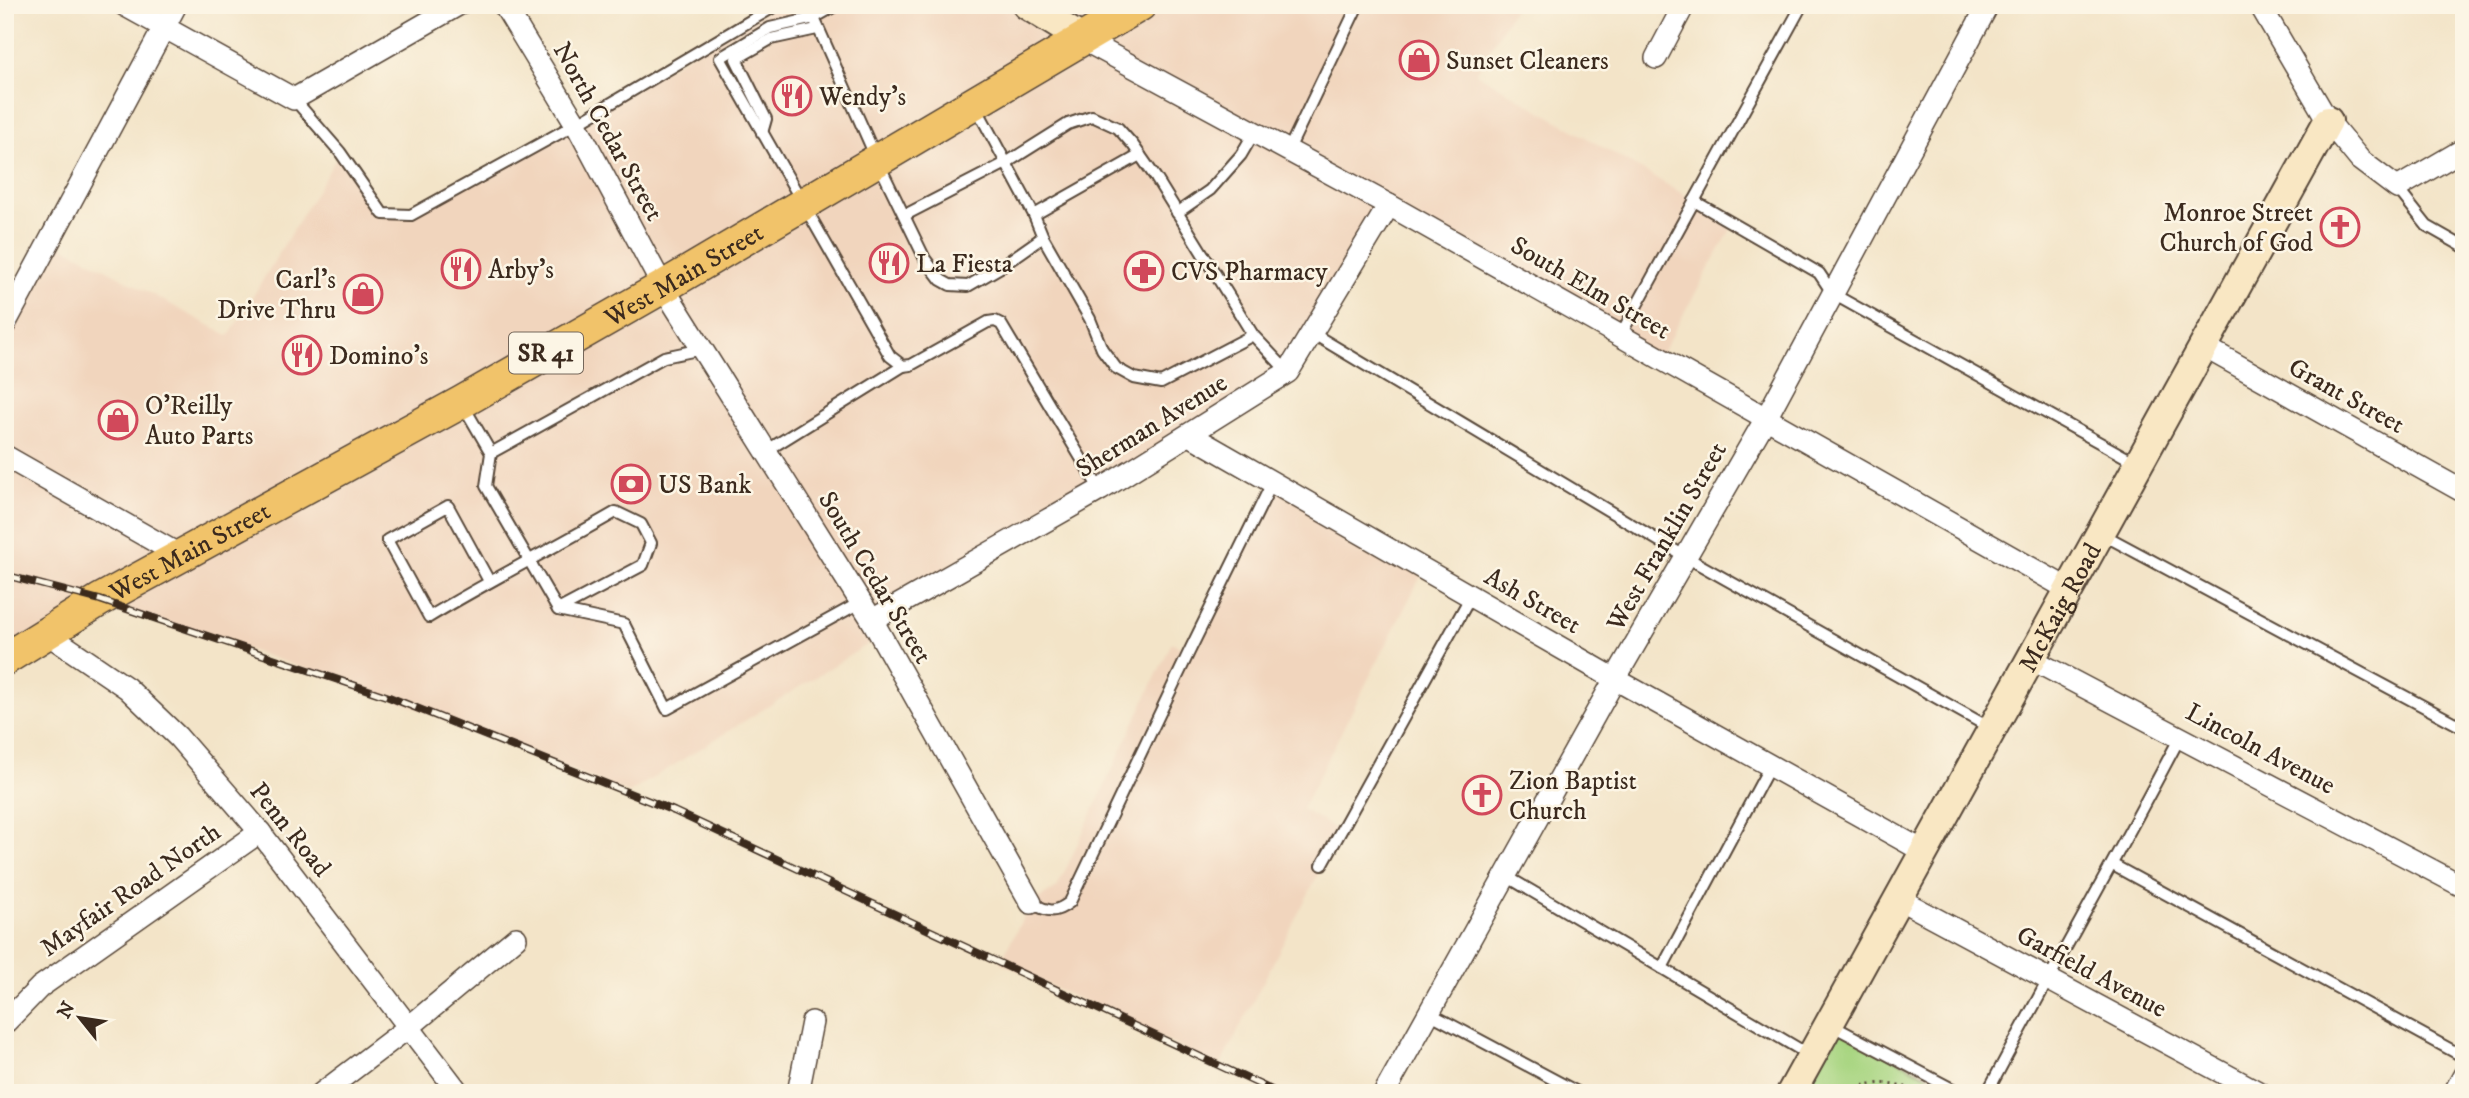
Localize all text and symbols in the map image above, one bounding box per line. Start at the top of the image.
street label: North Cedar Street [545,37,670,227]
shop icon: Sunset Cleaners [1398,39,1440,81]
place label: Sunset Cleaners [1446,45,1609,78]
restaurant icon: Wendy's [771,75,813,117]
place label: Wendy's [818,81,906,114]
place label: Monroe Street Church of God [2159,197,2313,260]
church icon: Monroe Street Church of God [2319,206,2361,248]
street label: West Main Street [598,217,769,335]
street label: South Elm Street [1504,229,1676,347]
restaurant icon: La Fiesta [868,242,910,284]
restaurant icon: Arby's [440,248,482,290]
place label: La Fiesta [916,248,1013,281]
pharmacy icon: CVS Pharmacy [1123,250,1165,292]
place label: Arby's [488,254,554,287]
place label: CVS Pharmacy [1171,256,1328,289]
place label: Carl’s Drive Thru [217,264,336,327]
shop icon: Carl’s Drive Thru [342,273,384,315]
road number: SR 41 [509,332,583,374]
restaurant icon: Domino's [281,334,323,376]
place label: Domino's [329,340,428,373]
street label: Grant Street [2282,351,2410,442]
street label: Sherman Avenue [1070,367,1234,486]
place label: O'Reilly Auto Parts [145,390,253,453]
shop icon: O'Reilly Auto Parts [97,399,139,441]
street label: West Franklin Street [1599,436,1735,638]
bank icon: US Bank [610,463,652,505]
place label: US Bank [658,469,751,502]
street label: South Cedar Street [810,486,939,670]
street label: West Main Street [103,495,276,610]
street label: McKaig Road [2012,538,2110,678]
street label: Ash Street [1478,561,1586,642]
street label: Lincoln Avenue [2180,696,2341,803]
place label: Zion Baptist Church [1509,765,1637,828]
church icon: Zion Baptist Church [1461,774,1503,816]
street label: Penn Road [242,776,338,884]
street label: Mayfair Road North [34,816,228,965]
street label: Garfield Avenue [2010,919,2172,1026]
north arrow [46,982,116,1052]
text: N [53,997,81,1023]

